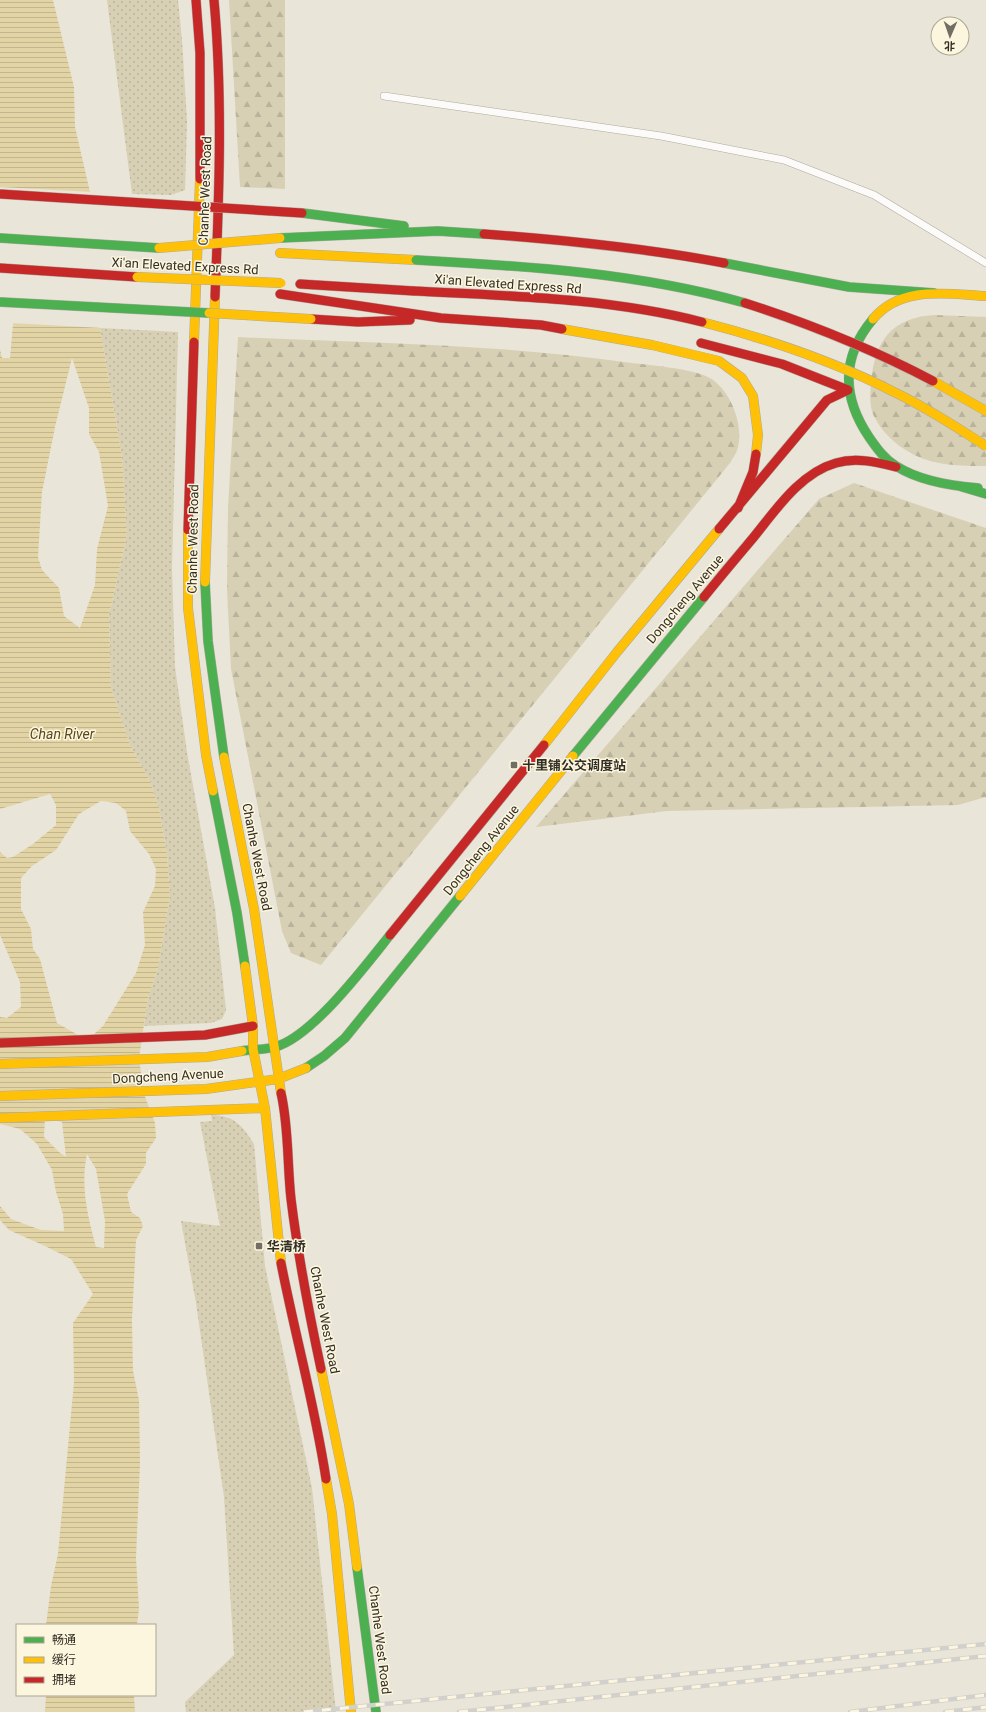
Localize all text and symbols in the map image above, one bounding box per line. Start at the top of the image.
north arrow [930,16,970,56]
text: 北 [944,39,955,52]
street label: Chanhe West Road [196,136,214,246]
street label: Xi'an Elevated Express Rd [111,255,259,277]
street label: Xi'an Elevated Express Rd [434,271,582,297]
street label: Chanhe West Road [185,484,201,594]
street label: Dongcheng Avenue [643,551,727,647]
water label: Chan River [30,726,95,742]
place label: 十里铺公交调度站 [522,758,626,773]
marker: 十里铺公交调度站 [509,760,519,770]
street label: Chanhe West Road [239,802,275,912]
street label: Dongcheng Avenue [440,802,522,898]
street label: Dongcheng Avenue [112,1066,224,1086]
place label: 华清桥 [267,1239,306,1254]
marker: 华清桥 [254,1241,264,1251]
street label: Chanhe West Road [307,1265,343,1375]
street label: Chanhe West Road [366,1585,394,1695]
legend [16,1624,156,1696]
text: 畅通 [52,1633,76,1647]
text: 缓行 [52,1653,76,1667]
text: 拥堵 [52,1673,76,1687]

